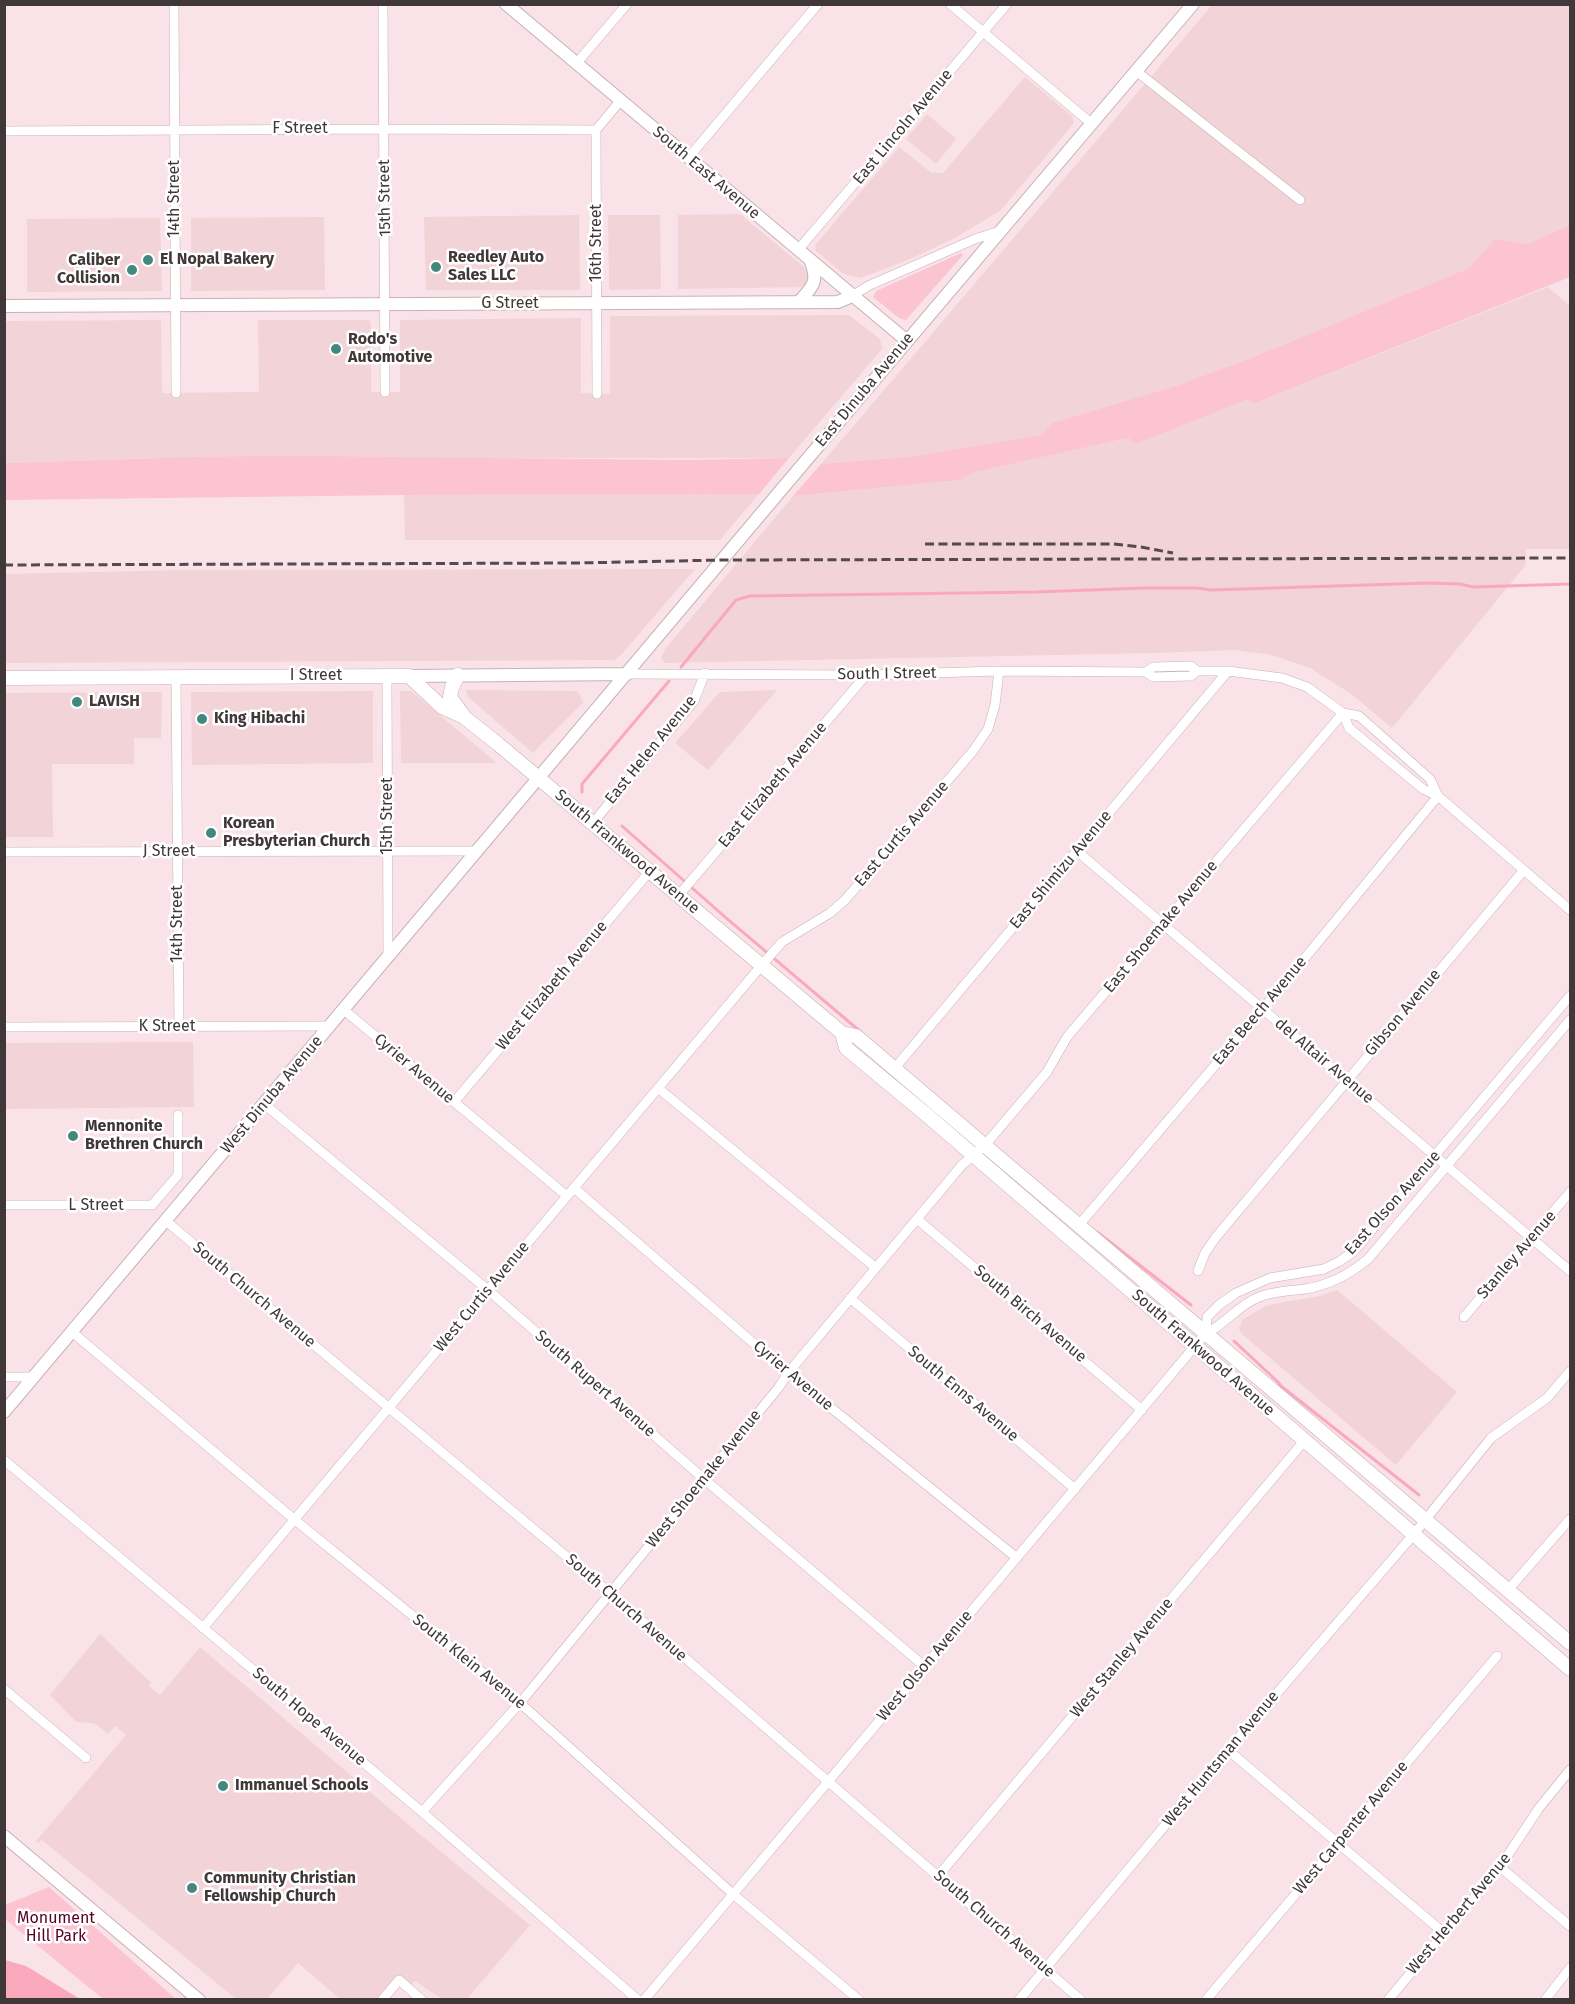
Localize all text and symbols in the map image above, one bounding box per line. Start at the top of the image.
street label: East Lincoln Avenue [849,66,957,188]
street label: F Street [272,119,328,139]
street label: South East Avenue [648,122,764,224]
street label: 15th Street [375,159,395,237]
street label: 14th Street [165,160,185,238]
street label: 16th Street [587,204,607,282]
place label: Reedley Auto Sales LLC [448,248,544,286]
place label: El Nopal Bakery [160,250,274,270]
place label: Caliber Collision [57,251,120,289]
marker: El Nopal Bakery [141,253,155,267]
marker: Reedley Auto Sales LLC [429,260,443,274]
marker: Caliber Collision [125,263,139,277]
street label: G Street [481,294,539,314]
street label: East Dinuba Avenue [812,329,918,451]
place label: Rodo's Automotive [348,330,432,368]
marker: Rodo's Automotive [329,342,343,356]
street label: South I Street [837,664,937,684]
street label: I Street [290,666,342,686]
place label: LAVISH [89,692,140,712]
street label: East Helen Avenue [601,692,701,808]
marker: LAVISH [70,695,84,709]
place label: King Hibachi [214,709,305,729]
marker: King Hibachi [195,712,209,726]
street label: East Elizabeth Avenue [715,718,831,852]
street label: 15th Street [378,777,398,855]
street label: East Curtis Avenue [851,777,953,891]
street label: South Frankwood Avenue [551,786,703,918]
street label: East Shimizu Avenue [1006,807,1116,933]
place label: Korean Presbyterian Church [223,814,370,852]
marker: Korean Presbyterian Church [204,826,218,840]
street label: J Street [143,842,195,862]
street label: East Shoemake Avenue [1100,857,1222,997]
street label: 14th Street [168,885,188,963]
street label: West Elizabeth Avenue [492,917,612,1055]
street label: East Beech Avenue [1209,953,1311,1069]
street label: Gibson Avenue [1361,966,1445,1060]
street label: del Altair Avenue [1271,1014,1377,1108]
street label: K Street [138,1017,196,1037]
street label: Cyrier Avenue [370,1030,458,1108]
street label: West Dinuba Avenue [217,1032,327,1158]
place label: Mennonite Brethren Church [85,1117,203,1155]
marker: Mennonite Brethren Church [66,1129,80,1143]
street label: East Olson Avenue [1341,1147,1445,1259]
street label: L Street [68,1196,124,1216]
street label: Stanley Avenue [1473,1207,1561,1303]
street label: South Church Avenue [189,1238,319,1352]
street label: West Curtis Avenue [430,1238,534,1356]
street label: South Birch Avenue [970,1261,1090,1367]
street label: South Frankwood Avenue [1128,1286,1278,1420]
street label: South Rupert Avenue [531,1326,659,1442]
street label: Cyrier Avenue [749,1337,837,1415]
street label: South Enns Avenue [904,1342,1022,1446]
street label: West Shoemake Avenue [642,1406,766,1552]
street label: South Church Avenue [561,1550,691,1666]
street label: West Stanley Avenue [1066,1594,1178,1722]
street label: West Olson Avenue [873,1607,977,1725]
street label: South Klein Avenue [408,1610,530,1714]
street label: South Hope Avenue [248,1664,370,1770]
street label: West Huntsman Avenue [1159,1687,1283,1831]
street label: West Carpenter Avenue [1290,1757,1412,1899]
place label: Immanuel Schools [235,1776,368,1796]
marker: Immanuel Schools [216,1779,230,1793]
street label: West Herbert Avenue [1403,1849,1515,1979]
street label: South Church Avenue [929,1866,1059,1982]
place label: Community Christian Fellowship Church [204,1869,356,1907]
marker: Community Christian Fellowship Church [185,1881,199,1895]
park label: Monument Hill Park [17,1909,95,1947]

